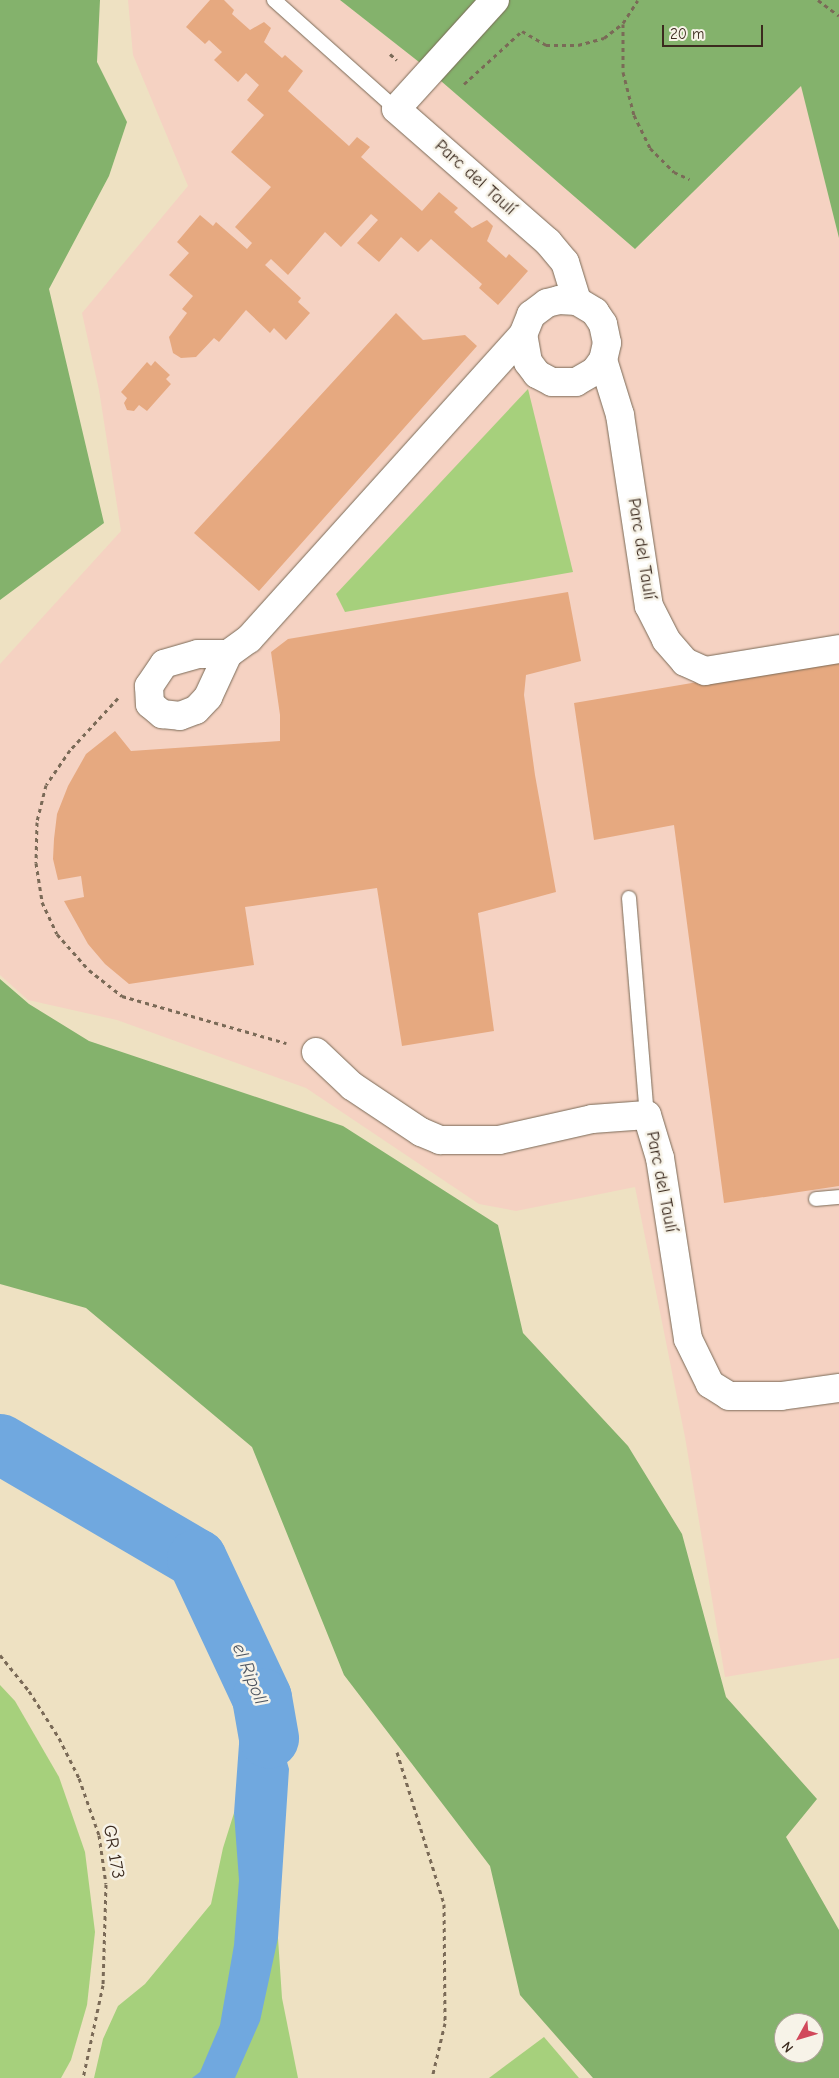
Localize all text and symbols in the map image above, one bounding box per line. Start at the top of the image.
scale bar [664,15,765,47]
text: 20 m [670,25,704,43]
street label: Parc del Taulí [430,136,520,220]
street label: Parc del Taulí [622,497,660,601]
street label: Parc del Taulí [641,1130,681,1234]
water label: el Ripoll [226,1640,272,1708]
street label: GR 173 [98,1823,128,1881]
north arrow [774,2013,824,2063]
text: N [778,2038,797,2056]

